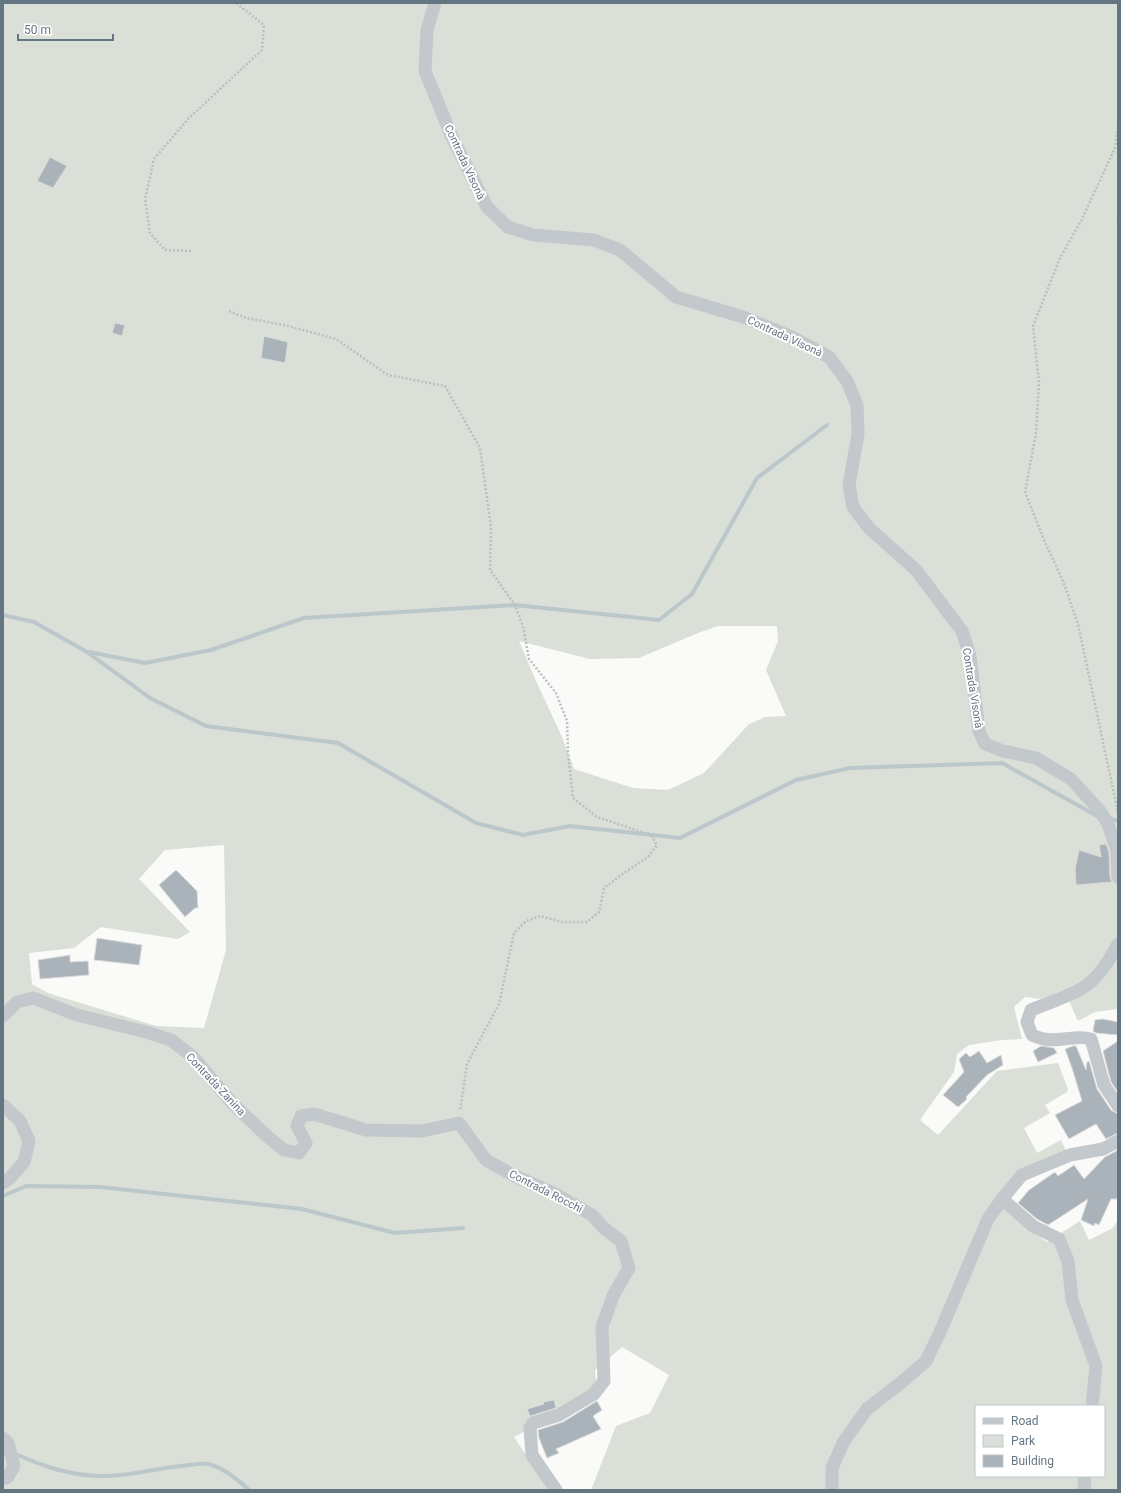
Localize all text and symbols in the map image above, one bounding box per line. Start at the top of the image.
scale bar [18,16,113,42]
text: 50 m [24,23,51,37]
street label: Contrada Visonà [441,123,488,202]
street label: Contrada Visonà [745,313,824,360]
street label: Contrada Visonà [960,647,985,729]
street label: Contrada Zanina [183,1050,248,1118]
street label: Contrada Rocchi [507,1167,585,1216]
legend [975,1405,1105,1477]
text: Road [1011,1414,1039,1428]
text: Park [1011,1434,1036,1448]
text: Building [1011,1454,1054,1468]

